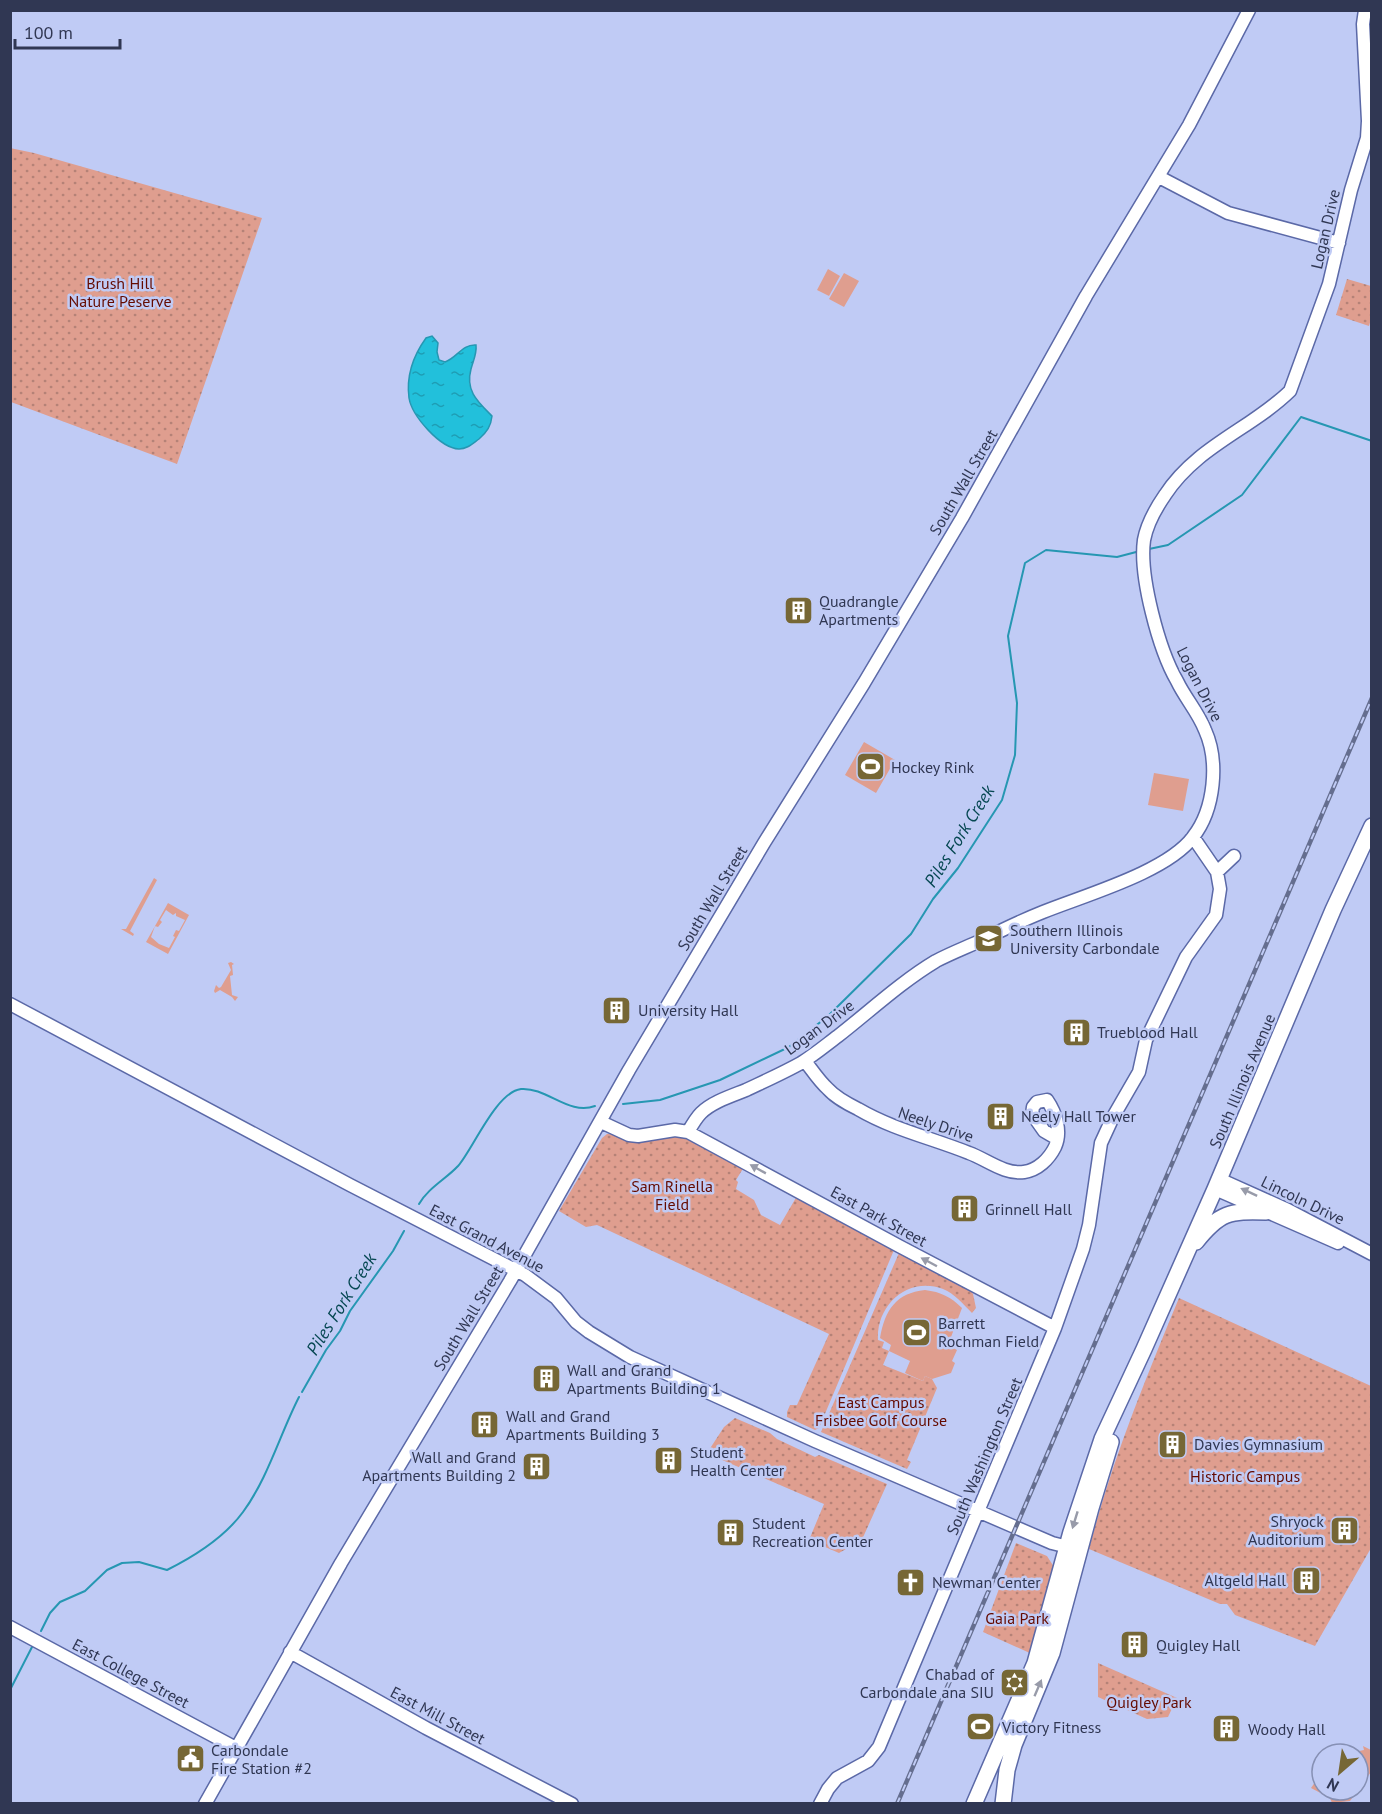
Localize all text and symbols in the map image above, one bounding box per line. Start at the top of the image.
scale bar [15,12,120,50]
text: 100 m [24,21,73,44]
street label: Logan Drive [1306,187,1344,271]
park label: Brush Hill Nature Peserve [68,273,172,311]
street label: South Wall Street [925,425,1002,538]
place label: Quadrangle Apartments [819,591,899,629]
building icon: Quadrangle Apartments [782,594,814,626]
street label: Logan Drive [1173,643,1227,725]
sports icon: Hockey Rink [854,751,886,783]
place label: Hockey Rink [891,757,975,777]
water label: Piles Fork Creek [919,780,1000,891]
street label: South Wall Street [673,841,751,954]
place label: Southern Illinois University Carbondale [1010,920,1160,958]
school or university icon: Southern Illinois University Carbondale [973,923,1005,955]
building icon: University Hall [601,994,633,1026]
street label: Logan Drive [780,995,858,1059]
place label: University Hall [638,1000,739,1020]
street label: South Illinois Avenue [1205,1011,1279,1151]
building icon: Trueblood Hall [1060,1016,1092,1048]
place label: Trueblood Hall [1097,1022,1198,1042]
building icon: Neely Hall Tower [984,1100,1016,1132]
street label: Neely Drive [896,1102,976,1146]
place label: Neely Hall Tower [1021,1106,1136,1126]
one-way arrow [749,1164,766,1174]
street label: Lincoln Drive [1258,1171,1348,1229]
park label: Sam Rinella Field [631,1176,713,1214]
street label: East Park Street [827,1181,931,1251]
one-way arrow [1239,1187,1257,1197]
building icon: Grinnell Hall [948,1193,980,1225]
street label: East Grand Avenue [426,1199,548,1277]
place label: Grinnell Hall [985,1199,1072,1219]
water label: Piles Fork Creek [301,1248,382,1359]
one-way arrow [921,1257,938,1267]
street label: South Wall Street [429,1261,507,1374]
place label: Barrett Rochman Field [938,1313,1039,1351]
sports icon: Barrett Rochman Field [901,1316,933,1348]
place label: Wall and Grand Apartments Building 1 [567,1360,721,1398]
building icon: Wall and Grand Apartments Building 1 [530,1363,562,1395]
street label: South Washington Street [942,1374,1026,1538]
park label: East Campus Frisbee Golf Course [815,1392,947,1430]
place label: Wall and Grand Apartments Building 3 [506,1406,660,1444]
building icon: Wall and Grand Apartments Building 3 [469,1409,501,1441]
building icon: Davies Gymnasium [1157,1428,1189,1460]
place label: Davies Gymnasium [1194,1434,1323,1454]
place label: Student Health Center [690,1442,785,1480]
building icon: Student Health Center [653,1445,685,1477]
place label: Wall and Grand Apartments Building 2 [362,1447,516,1485]
building icon: Wall and Grand Apartments Building 2 [521,1450,553,1482]
park label: Historic Campus [1190,1466,1300,1486]
one-way arrow [1070,1511,1079,1529]
place label: Shryock Auditorium [1248,1511,1324,1549]
place label: Student Recreation Center [752,1513,874,1551]
building icon: Shryock Auditorium [1329,1514,1361,1546]
building icon: Student Recreation Center [715,1516,747,1548]
building icon: Altgeld Hall [1291,1564,1323,1596]
church icon: Newman Center [895,1566,927,1598]
place label: Altgeld Hall [1204,1570,1286,1590]
place label: Newman Center [932,1572,1041,1592]
park label: Gaia Park [985,1608,1049,1628]
building icon: Quigley Hall [1119,1629,1151,1661]
street label: East College Street [69,1634,193,1712]
place label: Quigley Hall [1156,1635,1240,1655]
place label: Chabad of Carbondale ana SIU [860,1664,995,1702]
synagogue icon: Chabad of Carbondale ana SIU [999,1667,1031,1699]
one-way arrow [1033,1679,1043,1697]
street label: East Mill Street [387,1682,489,1749]
park label: Quigley Park [1106,1692,1192,1712]
sports icon: Victory Fitness [965,1711,997,1743]
building icon: Woody Hall [1211,1713,1243,1745]
place label: Victory Fitness [1001,1717,1102,1737]
place label: Woody Hall [1248,1719,1326,1739]
place label: Carbondale Fire Station #2 [211,1740,312,1778]
north arrow [1310,1742,1370,1802]
public building icon: Carbondale Fire Station #2 [174,1743,206,1775]
text: N [1323,1774,1342,1796]

